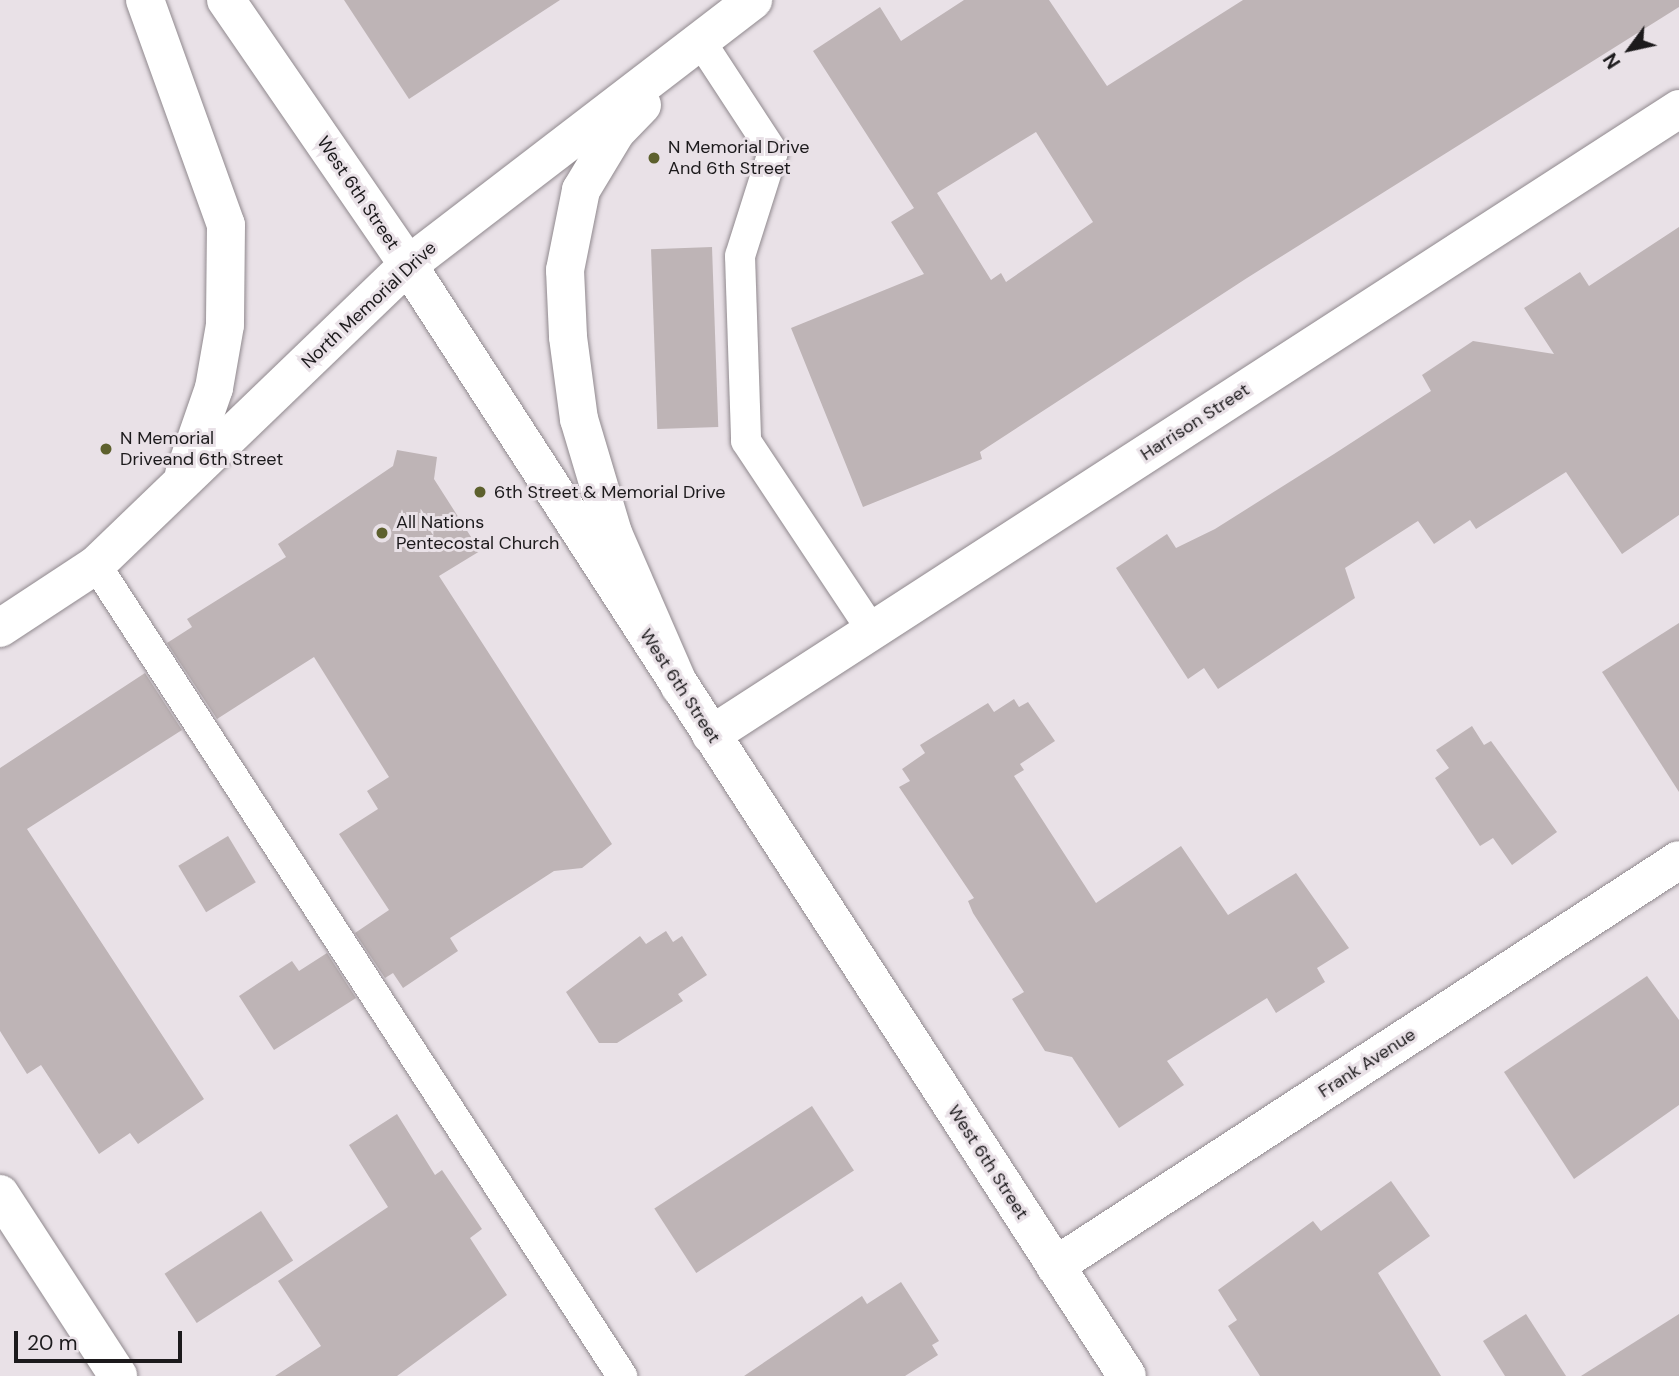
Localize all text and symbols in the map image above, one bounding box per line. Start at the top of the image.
north arrow [1595,14,1665,84]
text: N [1598,48,1626,73]
street label: West 6th Street [312,132,404,254]
place label: N Memorial Drive And 6th Street [668,137,809,180]
marker: N Memorial Drive And 6th Street [646,150,662,166]
street label: North Memorial Drive [297,237,441,373]
street label: Harrison Street [1136,379,1254,465]
place label: N Memorial Driveand 6th Street [120,428,283,471]
marker: N Memorial Driveand 6th Street [98,441,114,457]
place label: 6th Street & Memorial Drive [494,481,726,503]
marker: 6th Street & Memorial Drive [472,484,488,500]
place label: All Nations Pentecostal Church [396,512,559,554]
marker: All Nations Pentecostal Church [374,525,390,541]
street label: West 6th Street [635,625,725,747]
street label: Frank Avenue [1314,1024,1420,1102]
street label: West 6th Street [943,1101,1033,1223]
scale bar [18,1316,186,1360]
text: 20 m [27,1329,78,1357]

